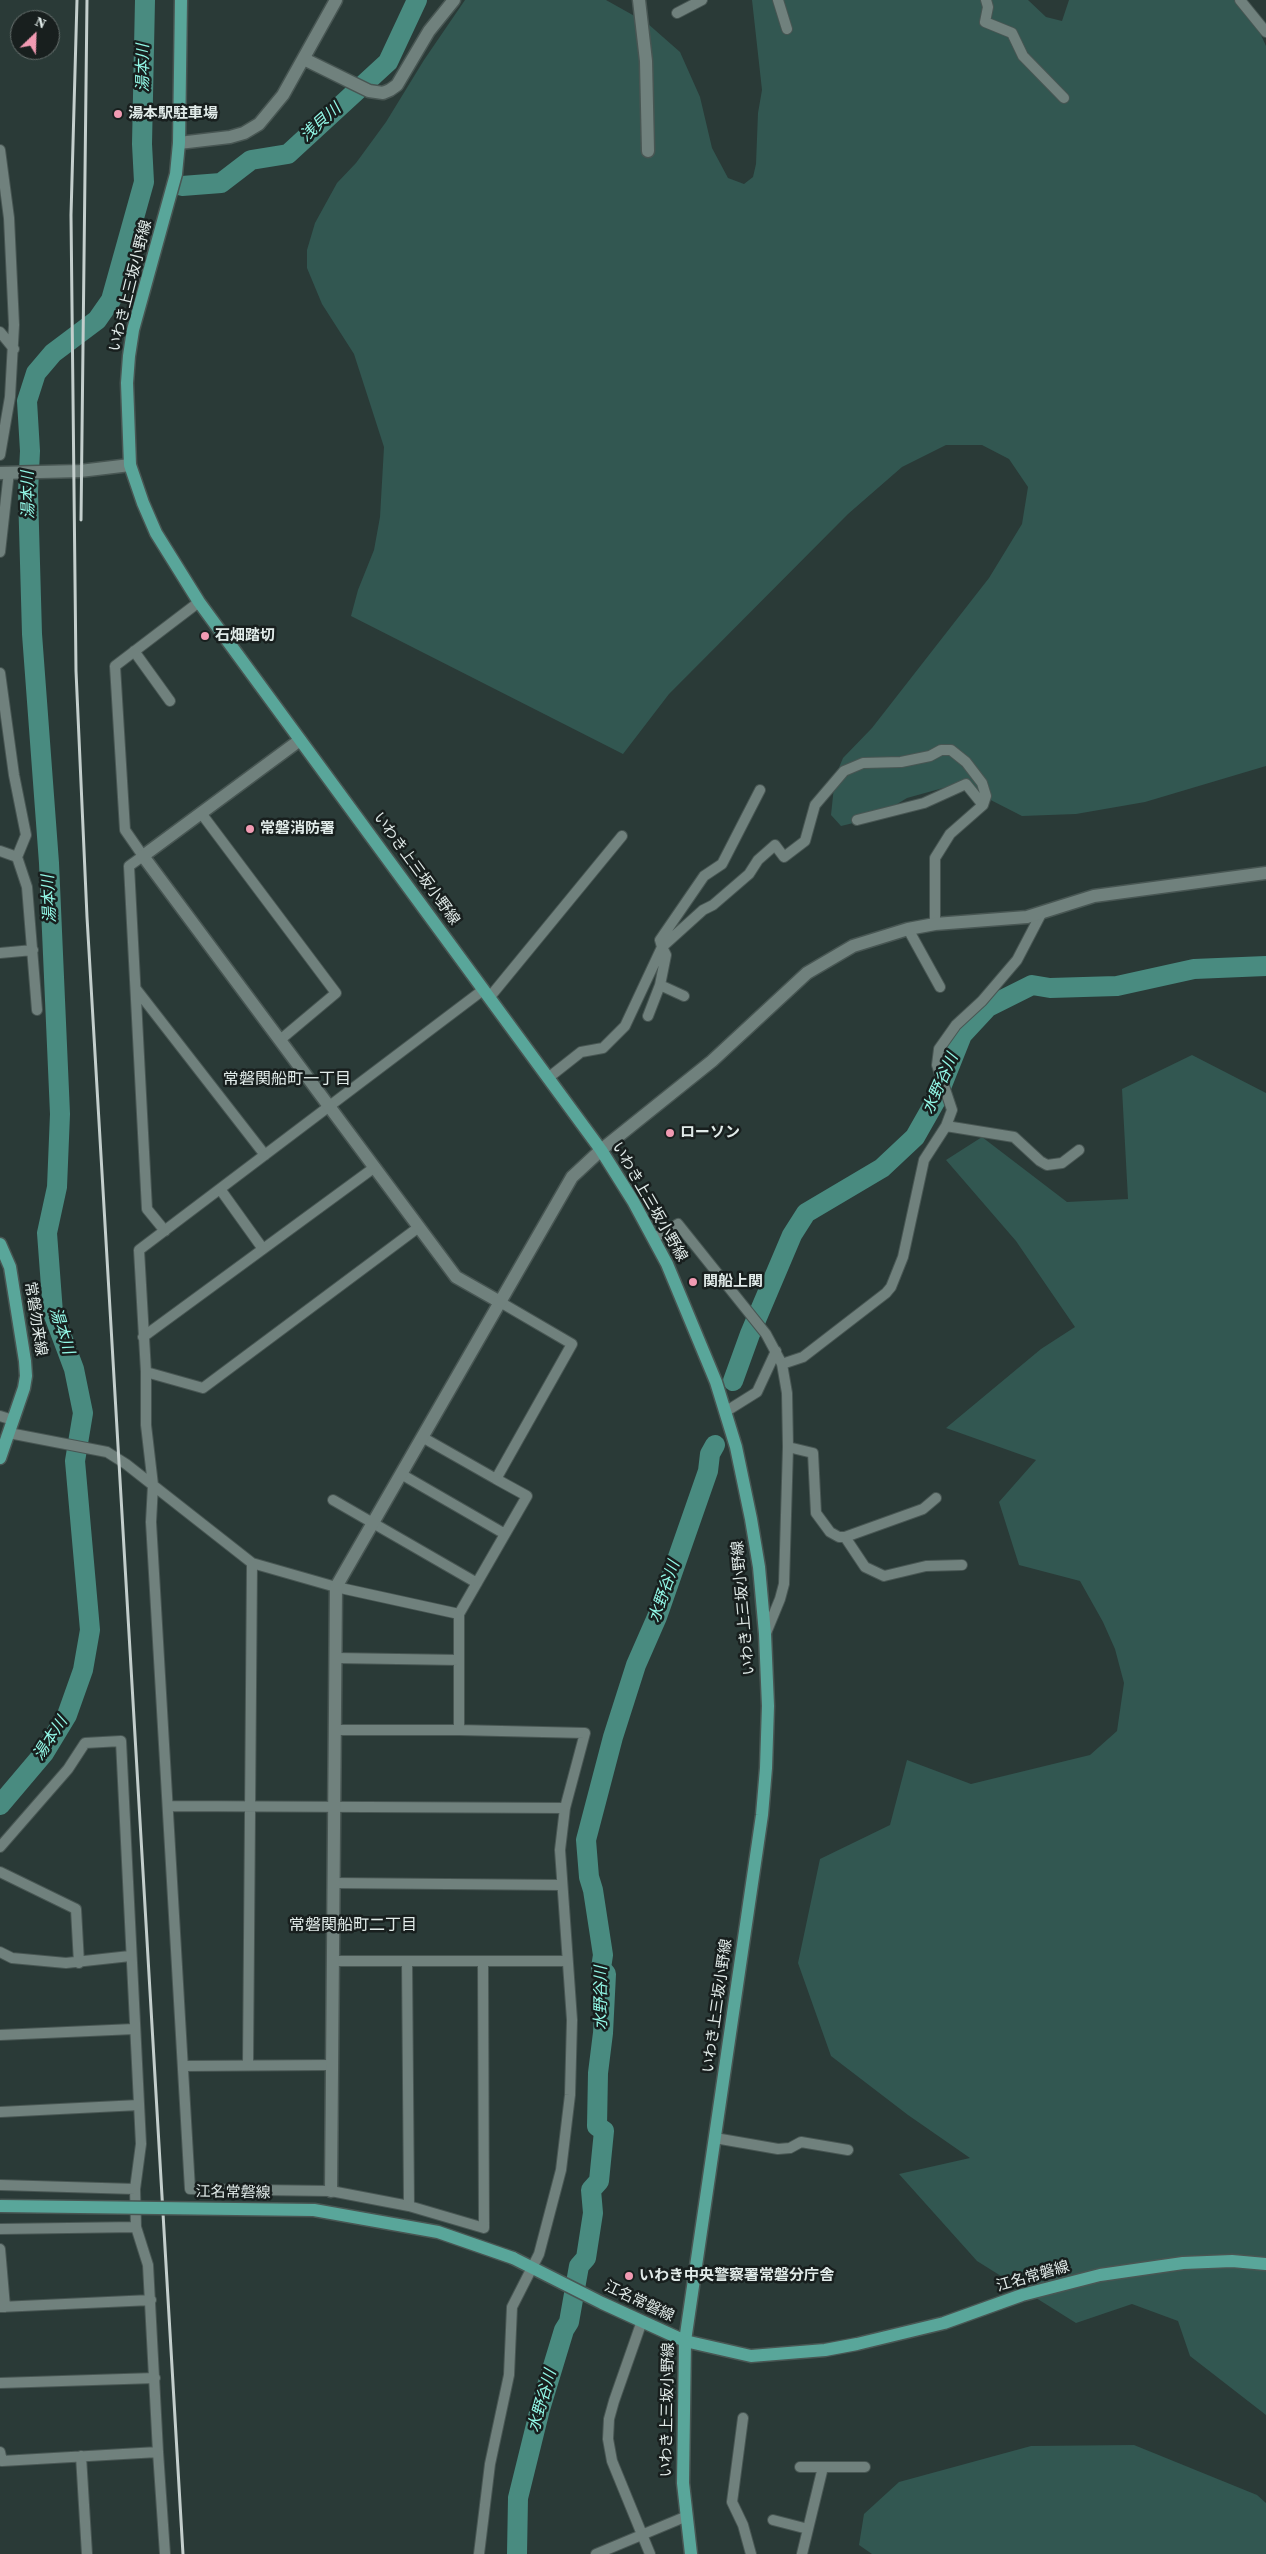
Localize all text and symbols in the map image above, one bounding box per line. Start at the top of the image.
north arrow [10,10,60,60]
text: N [32,11,49,33]
water label: 湯本川 [134,44,154,92]
water label: 浅貝川 [297,100,345,146]
place label: 湯本駅駐車場 [128,105,218,123]
marker: 湯本駅駐車場 [112,108,124,120]
street label: いわき上三坂小野線 [106,218,156,354]
water label: 湯本川 [19,471,39,519]
place label: 石畑踏切 [215,627,275,645]
marker: 石畑踏切 [199,630,211,642]
street label: いわき上三坂小野線 [369,809,463,929]
place label: 常磐消防署 [260,820,335,838]
marker: 常磐消防署 [244,823,256,835]
water label: 湯本川 [39,875,61,923]
water label: 水野谷川 [919,1051,963,1117]
district label: 常磐関船町一丁目 [223,1070,351,1090]
place label: ローソン [680,1124,740,1142]
marker: ローソン [664,1127,676,1139]
street label: いわき上三坂小野線 [607,1139,691,1265]
place label: 関船上関 [703,1273,763,1291]
marker: 関船上関 [687,1276,699,1288]
street label: 常磐勿来線 [20,1281,50,1357]
water label: 湯本川 [45,1305,77,1357]
street label: いわき上三坂小野線 [729,1540,759,1676]
water label: 水野谷川 [646,1559,684,1625]
water label: 湯本川 [30,1714,72,1764]
district label: 常磐関船町二丁目 [289,1916,417,1936]
street label: いわき上三坂小野線 [700,1938,736,2074]
water label: 水野谷川 [592,1966,612,2030]
street label: 江名常磐線 [195,2183,271,2203]
street label: 江名常磐線 [994,2258,1072,2296]
place label: いわき中央警察署常磐分庁舎 [639,2267,834,2285]
marker: いわき中央警察署常磐分庁舎 [623,2270,635,2282]
street label: 江名常磐線 [601,2278,677,2326]
street label: いわき上三坂小野線 [658,2342,678,2478]
water label: 水野谷川 [525,2368,561,2434]

